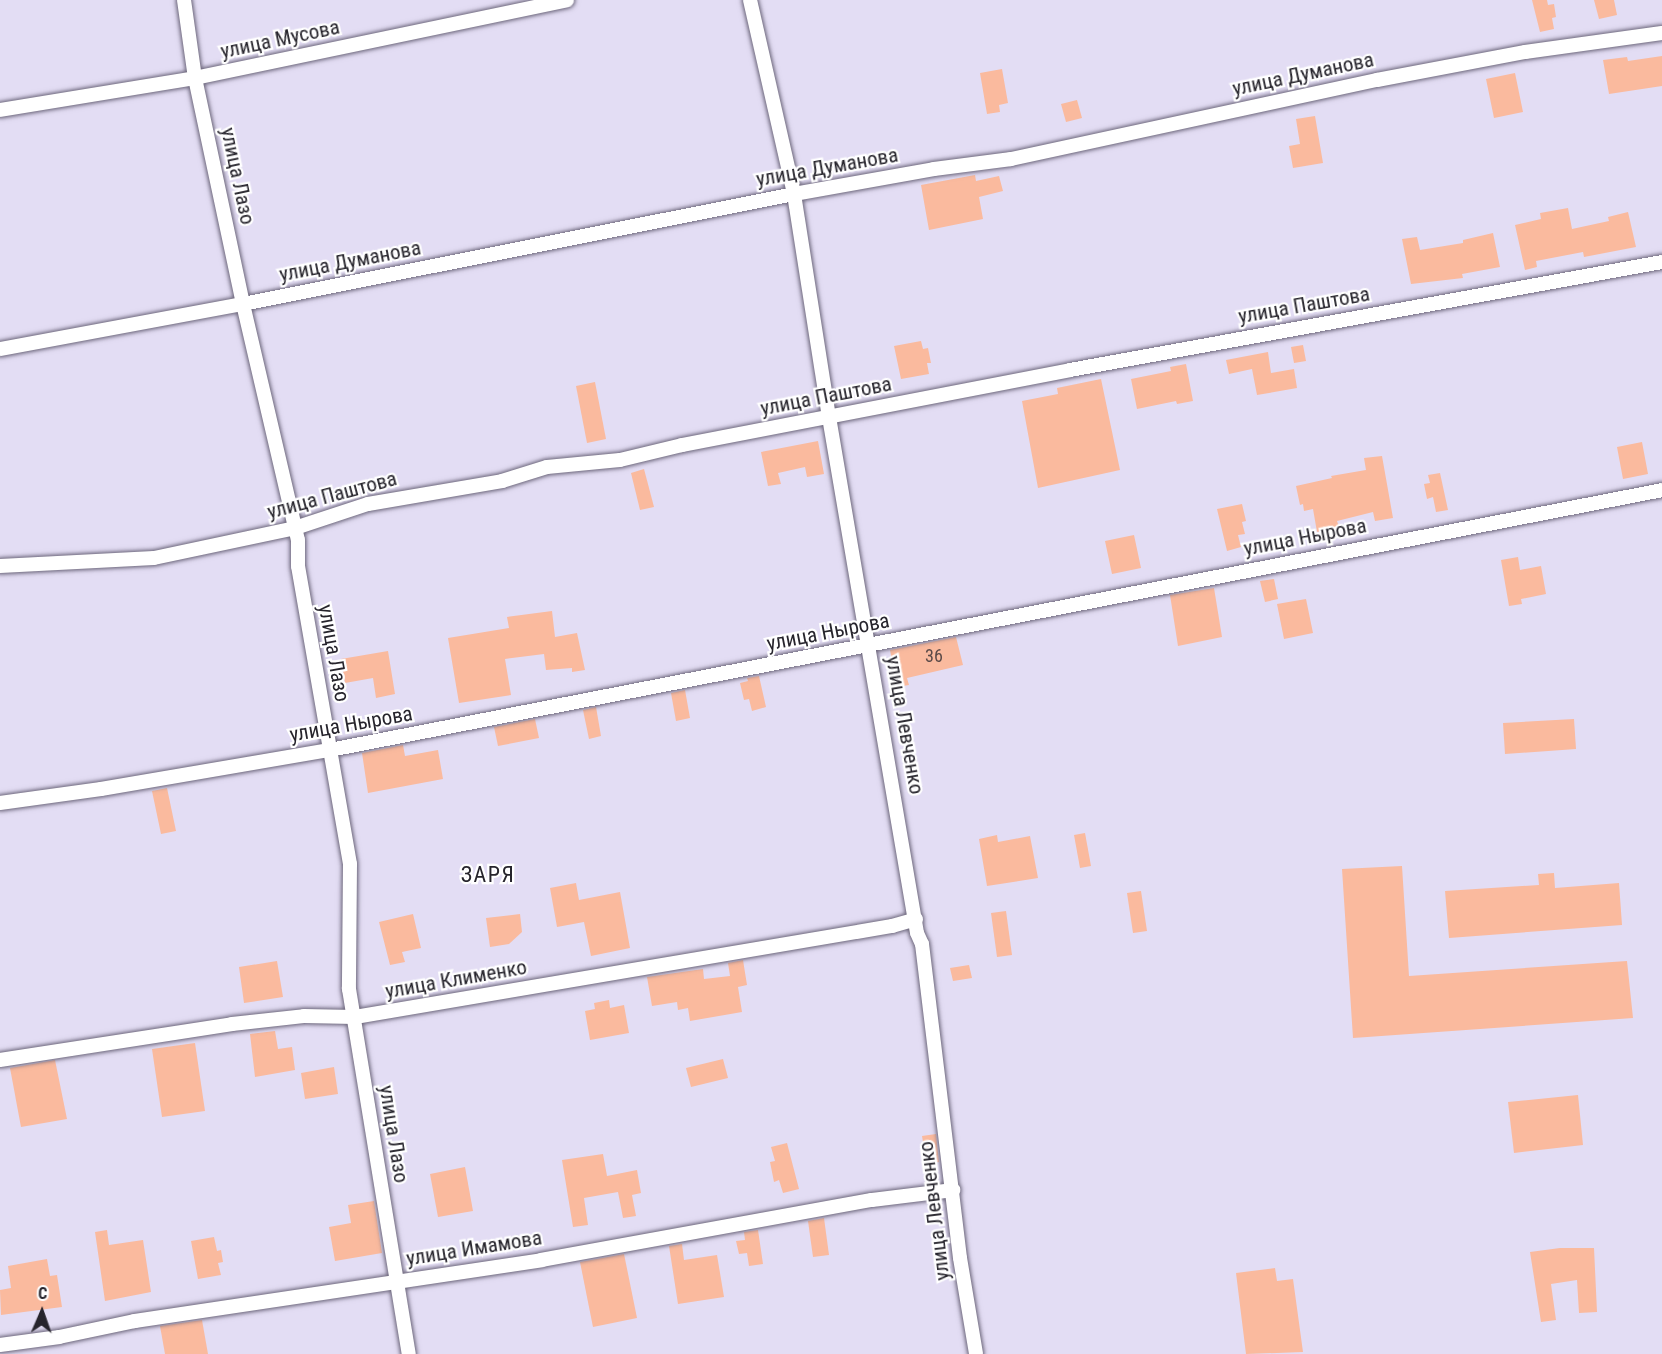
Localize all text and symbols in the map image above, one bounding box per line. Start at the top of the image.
street label: улица Мусова [218,14,342,64]
street label: улица Думанова [1230,47,1376,101]
street label: улица Лазо [215,125,261,227]
street label: улица Думанова [754,142,900,192]
street label: улица Думанова [277,235,423,287]
street label: улица Паштова [1236,281,1372,329]
street label: улица Паштова [758,371,894,421]
street label: улица Паштова [264,466,400,524]
street label: улица Нырова [1242,513,1368,561]
street label: улица Лазо [313,602,355,704]
street label: улица Нырова [765,608,891,656]
house number: 36 [925,645,943,667]
street label: улица Левченко [880,654,930,796]
street label: улица Нырова [288,701,414,747]
district label: ЗАРЯ [461,862,515,888]
street label: улица Клименко [383,954,529,1004]
street label: улица Лазо [374,1083,414,1185]
street label: улица Левченко [913,1140,955,1282]
street label: улица Имамова [404,1225,544,1271]
north arrow [12,1282,72,1342]
text: С [38,1284,48,1303]

